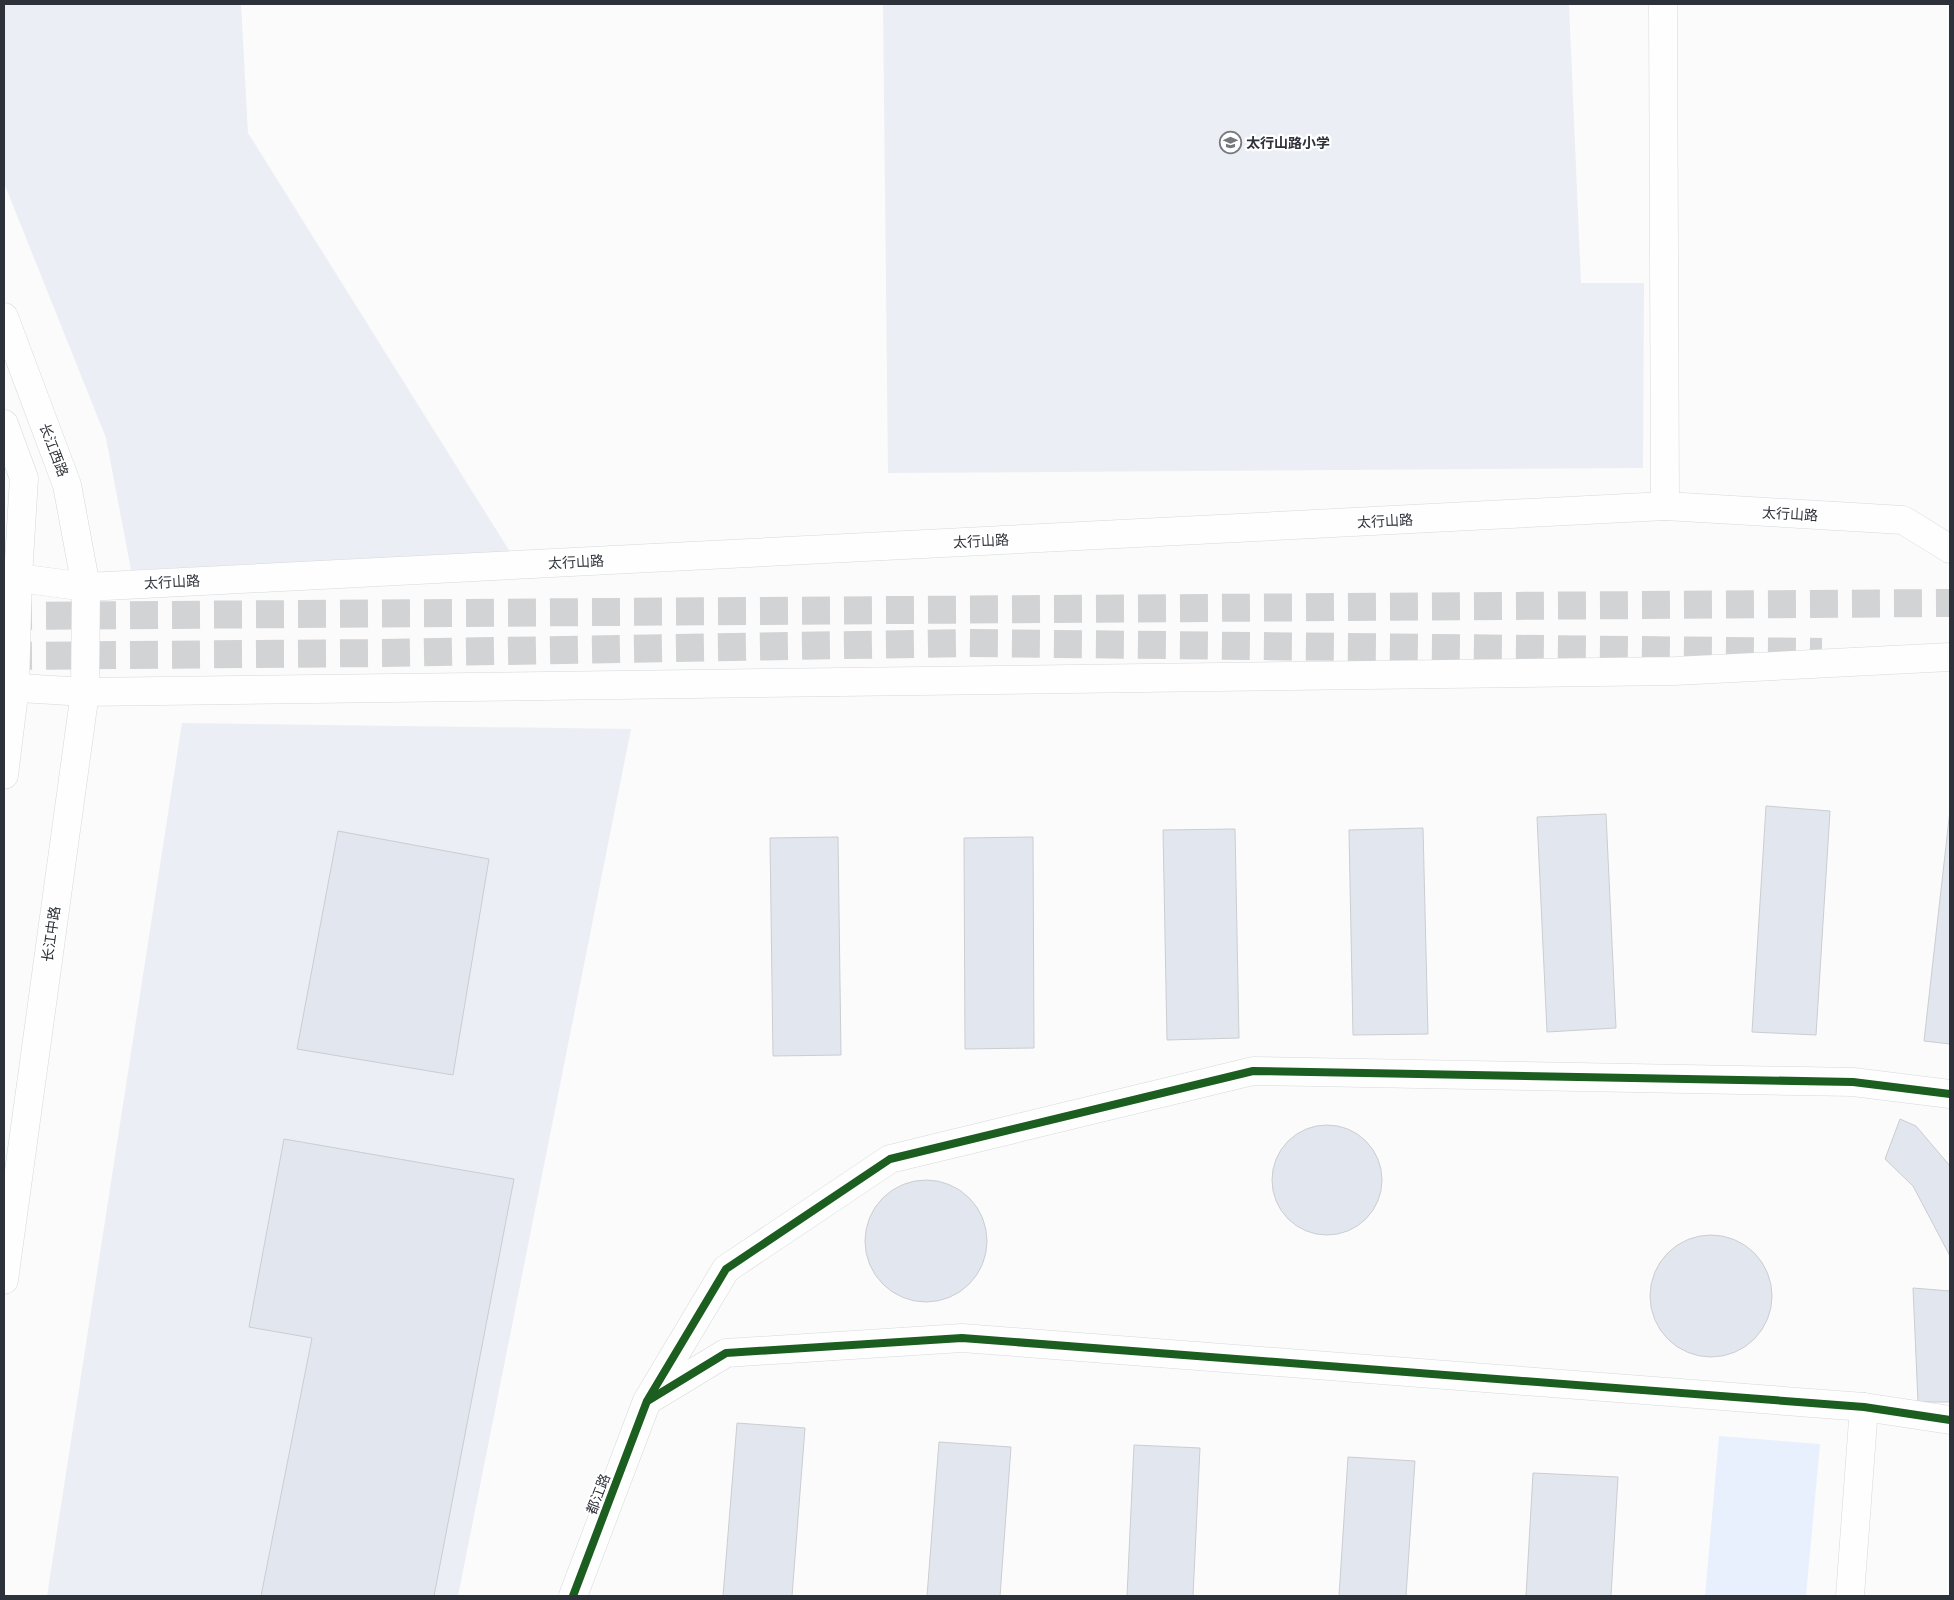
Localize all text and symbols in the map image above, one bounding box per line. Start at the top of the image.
school or university icon: 太行山路小学 [1218,131,1242,155]
place label: 太行山路小学 [1246,134,1330,152]
street label: 长江西路 [36,421,72,479]
street label: 太行山路 [1762,504,1818,524]
street label: 太行山路 [1357,511,1413,531]
street label: 太行山路 [953,531,1009,551]
street label: 太行山路 [548,552,604,572]
street label: 太行山路 [144,572,200,592]
street label: 长江中路 [38,905,64,963]
street label: 都江路 [582,1471,614,1517]

